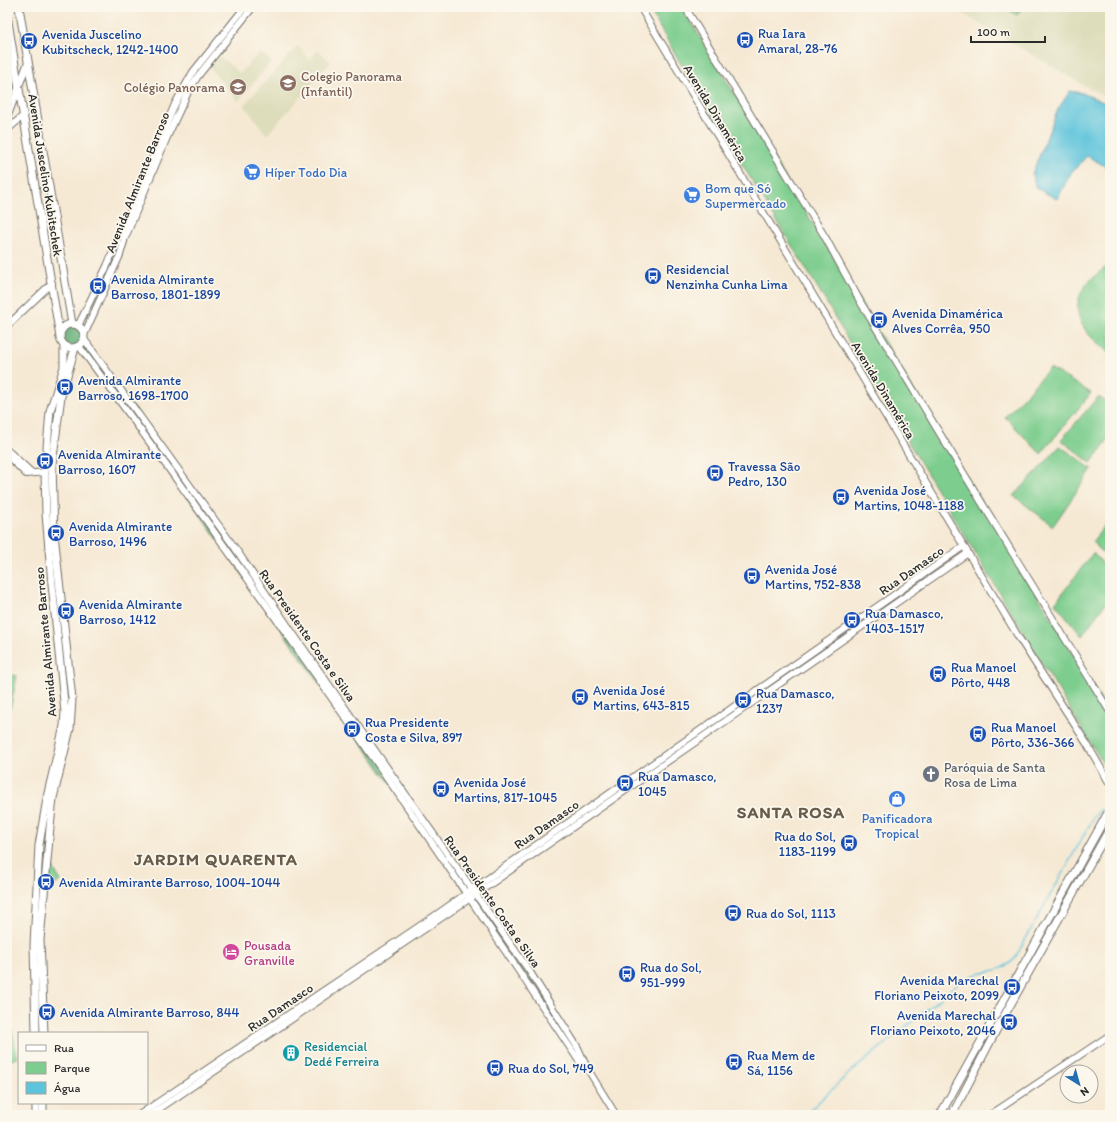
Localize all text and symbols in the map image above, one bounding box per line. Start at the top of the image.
scale bar [971,18,1045,44]
text: 100 m [977,25,1010,39]
place label: Rua Iara Amaral, 28-76 [758,26,838,56]
place label: Avenida Juscelino Kubitscheck, 1242-1400 [42,27,179,57]
bus stop icon: Rua Iara Amaral, 28-76 [735,30,755,50]
bus stop icon: Avenida Juscelino Kubitscheck, 1242-1400 [19,31,39,51]
street label: Avenida Dinamérica [681,62,751,165]
place label: Colegio Panorama (Infantil) [301,69,403,99]
school or university icon: Colegio Panorama (Infantil) [278,73,298,93]
school or university icon: Colégio Panorama [228,77,248,97]
place label: Colégio Panorama [124,80,225,95]
street label: Avenida Juscelino Kubitschek [25,93,66,258]
street label: Avenida Almirante Barroso [102,109,173,255]
supermarket icon: Híper Todo Dia [242,162,262,182]
place label: Híper Todo Dia [265,165,348,180]
place label: Bom que Só Supermercado [705,181,787,211]
supermarket icon: Bom que Só Supermercado [682,185,702,205]
place label: Residencial Nenzinha Cunha Lima [666,262,788,292]
bus stop icon: Residencial Nenzinha Cunha Lima [643,266,663,286]
place label: Avenida Almirante Barroso, 1801-1899 [111,272,221,302]
bus stop icon: Avenida Almirante Barroso, 1801-1899 [88,276,108,296]
place label: Avenida Dinamérica Alves Corrêa, 950 [892,306,1003,336]
bus stop icon: Avenida Dinamérica Alves Corrêa, 950 [869,310,889,330]
street label: Avenida Dinamérica [849,339,919,442]
place label: Avenida Almirante Barroso, 1698-1700 [78,373,189,403]
bus stop icon: Avenida Almirante Barroso, 1698-1700 [55,377,75,397]
place label: Avenida Almirante Barroso, 1607 [58,447,161,477]
bus stop icon: Avenida Almirante Barroso, 1607 [35,451,55,471]
place label: Travessa São Pedro, 130 [728,459,801,489]
bus stop icon: Travessa São Pedro, 130 [705,463,725,483]
place label: Avenida José Martins, 1048-1188 [854,483,964,513]
bus stop icon: Avenida José Martins, 1048-1188 [831,487,851,507]
place label: Avenida Almirante Barroso, 1496 [69,519,172,549]
bus stop icon: Avenida Almirante Barroso, 1496 [46,523,66,543]
street label: Rua Damasco [876,542,947,598]
place label: Avenida José Martins, 752-838 [765,562,861,592]
street label: Avenida Almirante Barroso [31,566,60,718]
street label: Rua Presidente Costa e Silva [256,566,359,705]
bus stop icon: Avenida José Martins, 752-838 [742,566,762,586]
place label: Avenida Almirante Barroso, 1412 [79,597,182,627]
bus stop icon: Avenida Almirante Barroso, 1412 [56,601,76,621]
place label: Rua Damasco, 1403-1517 [865,606,944,636]
bus stop icon: Rua Damasco, 1403-1517 [842,610,862,630]
place label: Rua Manoel Pôrto, 448 [951,660,1017,690]
bus stop icon: Rua Manoel Pôrto, 448 [928,664,948,684]
place label: Avenida José Martins, 643-815 [593,683,690,713]
place label: Rua Damasco, 1237 [756,686,835,716]
bus stop icon: Avenida José Martins, 643-815 [570,687,590,707]
bus stop icon: Rua Damasco, 1237 [733,690,753,710]
place label: Rua Presidente Costa e Silva, 897 [365,715,463,745]
bus stop icon: Rua Presidente Costa e Silva, 897 [342,719,362,739]
place label: Rua Manoel Pôrto, 336-366 [991,720,1075,750]
bus stop icon: Rua Manoel Pôrto, 336-366 [968,724,988,744]
place label: Paróquia de Santa Rosa de Lima [944,760,1046,790]
church icon: Paróquia de Santa Rosa de Lima [921,764,941,784]
place label: Rua Damasco, 1045 [638,769,717,799]
bus stop icon: Rua Damasco, 1045 [615,773,635,793]
place label: Avenida José Martins, 817-1045 [454,775,557,805]
bus stop icon: Avenida José Martins, 817-1045 [431,779,451,799]
shop icon: Panificadora Tropical [887,789,907,809]
street label: Rua Damasco [511,796,582,852]
district label: SANTA ROSA [737,802,845,822]
place label: Panificadora Tropical [862,811,933,841]
place label: Rua do Sol, 1183-1199 [774,829,836,859]
street label: Rua Presidente Costa e Silva [441,832,544,971]
bus stop icon: Rua do Sol, 1183-1199 [839,833,859,853]
district label: JARDIM QUARENTA [133,849,298,869]
bus stop icon: Avenida Almirante Barroso, 1004-1044 [36,872,56,892]
place label: Avenida Almirante Barroso, 1004-1044 [59,875,281,890]
bus stop icon: Rua do Sol, 1113 [723,903,743,923]
place label: Rua do Sol, 1113 [746,906,836,921]
place label: Pousada Granville [244,938,295,968]
hotel icon: Pousada Granville [221,942,241,962]
place label: Rua do Sol, 951-999 [640,960,702,990]
bus stop icon: Rua do Sol, 951-999 [617,964,637,984]
place label: Avenida Marechal Floriano Peixoto, 2099 [874,973,999,1003]
bus stop icon: Avenida Marechal Floriano Peixoto, 2099 [1002,977,1022,997]
street label: Rua Damasco [245,980,316,1035]
bus stop icon: Avenida Almirante Barroso, 844 [37,1002,57,1022]
place label: Avenida Almirante Barroso, 844 [60,1005,240,1020]
place label: Avenida Marechal Floriano Peixoto, 2046 [870,1008,996,1038]
bus stop icon: Avenida Marechal Floriano Peixoto, 2046 [999,1012,1019,1032]
legend [18,1032,148,1104]
place label: Residencial Dedé Ferreira [304,1039,380,1069]
text: Rua [54,1041,74,1055]
building icon: Residencial Dedé Ferreira [281,1043,301,1063]
place label: Rua Mem de Sá, 1156 [747,1048,815,1078]
bus stop icon: Rua Mem de Sá, 1156 [724,1052,744,1072]
bus stop icon: Rua do Sol, 749 [485,1058,505,1078]
text: Parque [54,1061,90,1075]
place label: Rua do Sol, 749 [508,1061,594,1076]
north arrow [1059,1064,1099,1104]
text: Água [54,1081,80,1095]
text: N [1078,1084,1092,1099]

